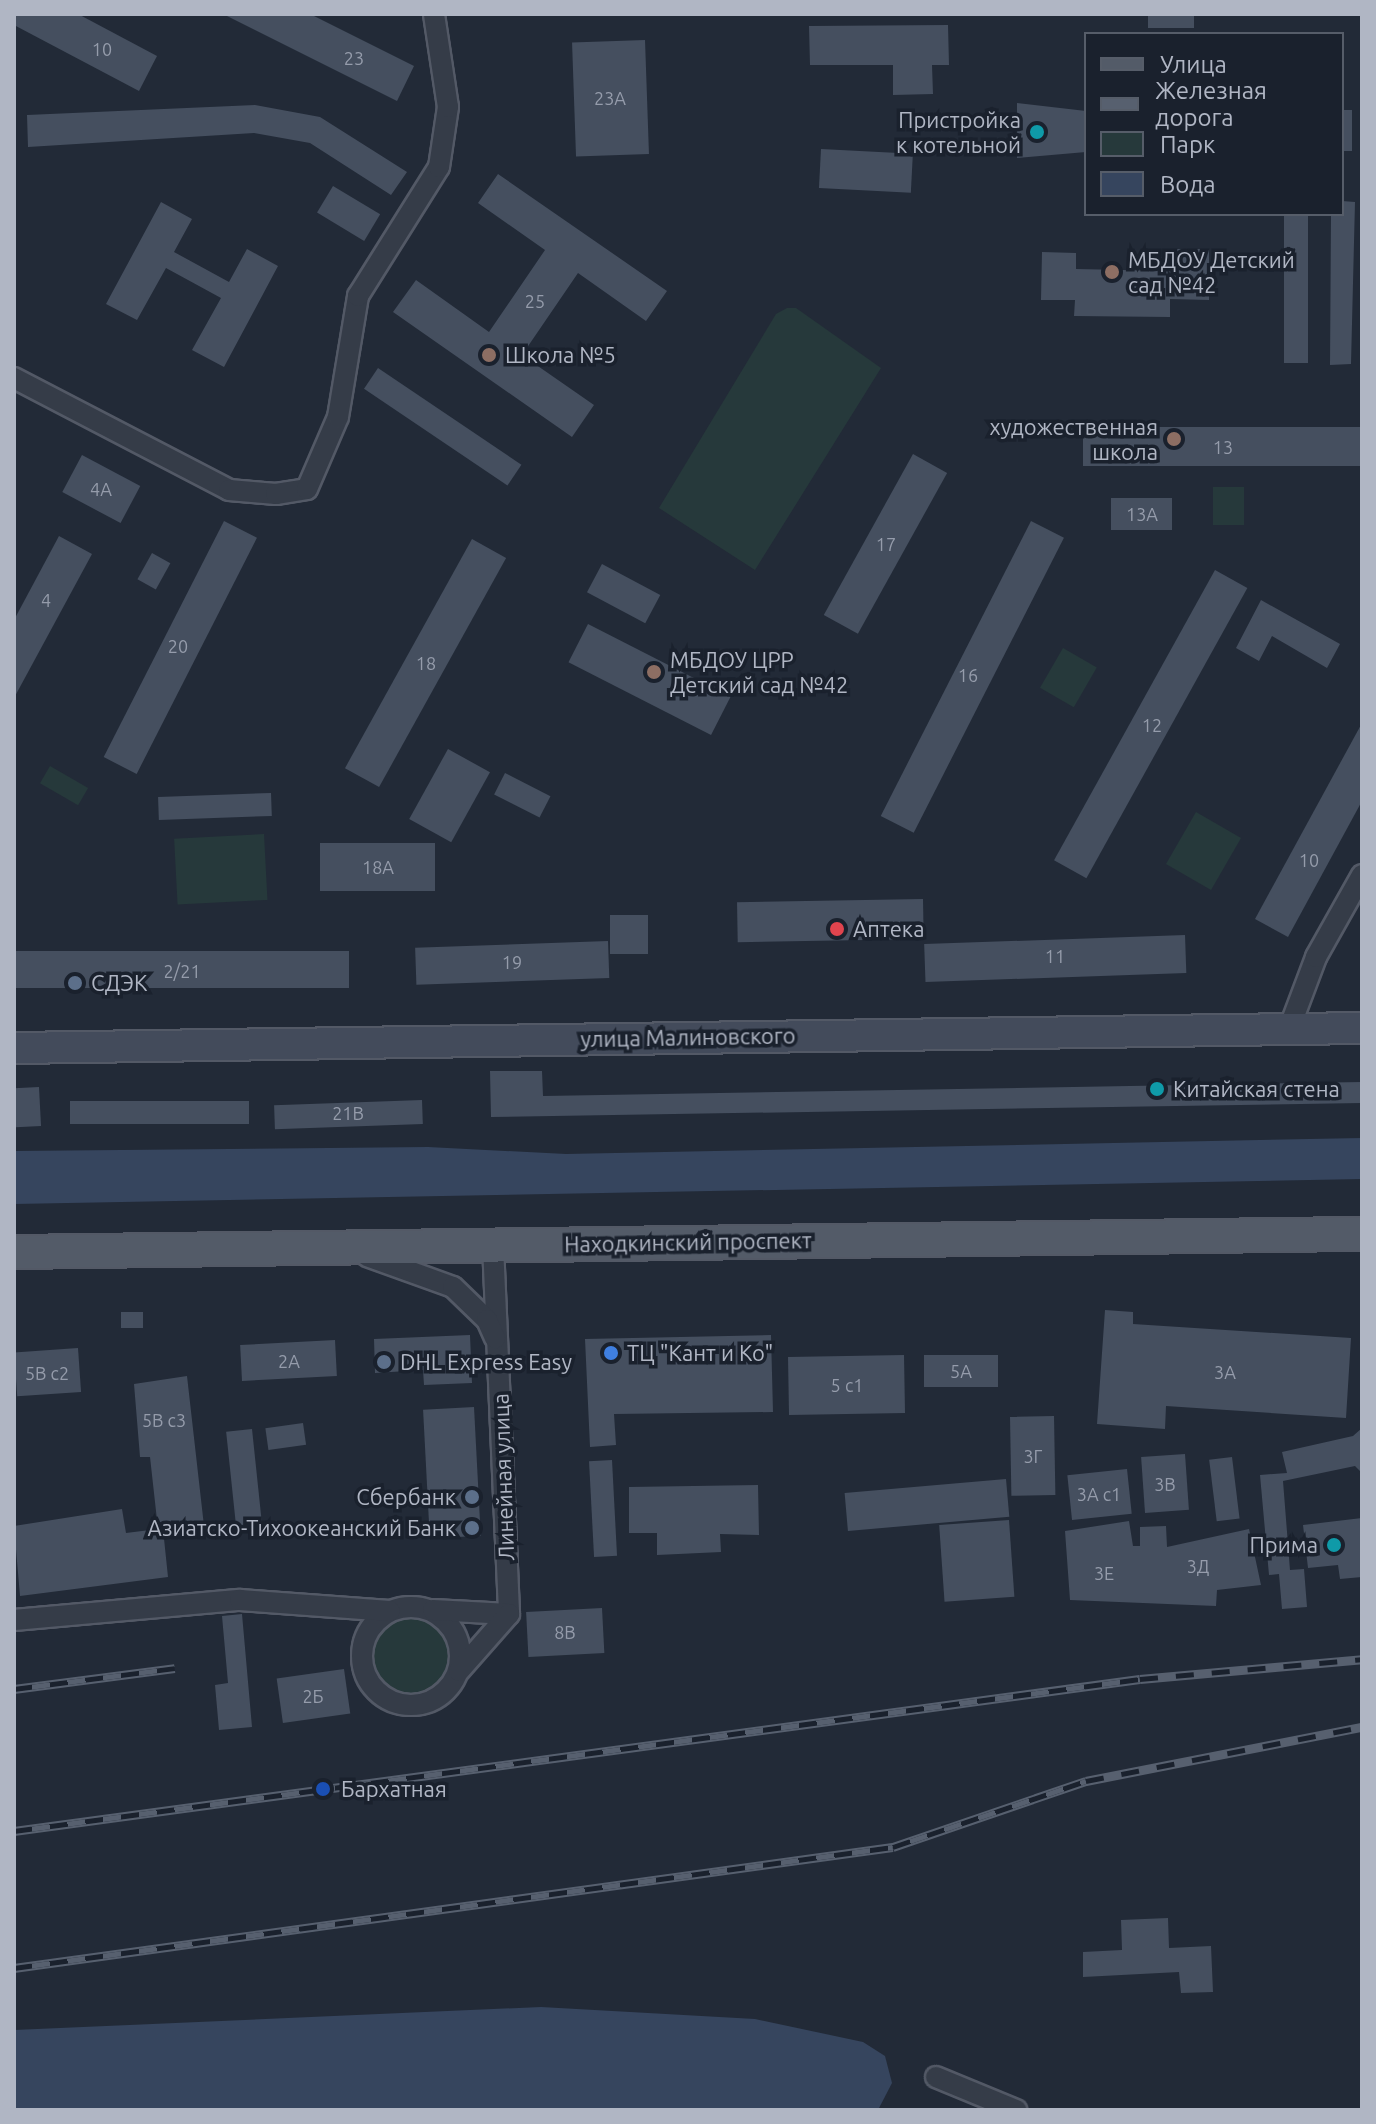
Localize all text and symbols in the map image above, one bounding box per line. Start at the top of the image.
legend [1084,32,1344,216]
house number: 10 [92,38,112,60]
house number: 23 [344,47,364,69]
text: Улица [1160,51,1227,78]
text: Железная дорога [1155,77,1267,131]
house number: 23А [594,87,626,109]
place label: Пристройка к котельной [896,106,1021,158]
marker: Пристройка к котельной [1028,123,1046,141]
text: Парк [1160,131,1215,158]
text: Вода [1160,171,1216,198]
place label: МБДОУ Детский сад №42 [1128,246,1295,298]
marker: МБДОУ Детский сад №42 [1103,263,1121,281]
house number: 25 [525,290,545,312]
place label: Школа №5 [505,342,616,368]
marker: Школа №5 [480,346,498,364]
place label: художественная школа [990,413,1158,464]
marker: художественная школа [1165,430,1183,448]
house number: 13 [1213,436,1233,458]
house number: 4А [90,478,112,500]
house number: 13А [1126,503,1158,525]
house number: 17 [876,533,896,555]
house number: 4 [41,589,51,611]
house number: 20 [168,635,188,657]
place label: МБДОУ ЦРР Детский сад №42 [670,646,848,698]
house number: 18 [416,652,436,674]
marker: МБДОУ ЦРР Детский сад №42 [645,663,663,681]
house number: 16 [958,664,978,686]
house number: 12 [1142,714,1162,736]
house number: 10 [1299,849,1319,871]
house number: 18А [362,856,394,878]
place label: Аптека [853,916,924,942]
marker: Аптека [828,920,846,938]
house number: 11 [1045,945,1065,967]
house number: 19 [502,951,522,973]
house number: 2/21 [163,960,201,982]
place label: СДЭК [91,970,147,996]
marker: СДЭК [66,974,84,992]
street label: улица Малиновского [580,1022,796,1052]
place label: Китайская стена [1173,1076,1340,1102]
marker: Китайская стена [1148,1080,1166,1098]
house number: 21В [332,1102,364,1124]
street label: Находкинский проспект [564,1227,812,1257]
place label: ТЦ "Кант и Ко" [627,1340,773,1366]
marker: ТЦ "Кант и Ко" [602,1344,620,1362]
place label: DHL Express Easy [400,1349,572,1375]
house number: 2А [278,1350,300,1372]
marker: DHL Express Easy [375,1353,393,1371]
house number: 5А [950,1360,972,1382]
house number: 3А [1214,1361,1236,1383]
house number: 5В с2 [25,1362,69,1384]
house number: 5 с1 [831,1374,863,1396]
street label: Линейная улица [487,1393,519,1561]
house number: 5В с3 [142,1409,186,1431]
house number: 3Г [1023,1445,1043,1467]
house number: 3В [1154,1473,1176,1495]
house number: 3А с1 [1077,1483,1121,1505]
place label: Сбербанк [356,1484,456,1510]
marker: Сбербанк [463,1488,481,1506]
place label: Азиатско-Тихоокеанский Банк [148,1515,456,1541]
marker: Азиатско-Тихоокеанский Банк [463,1519,481,1537]
place label: Прима [1250,1532,1318,1558]
marker: Прима [1325,1536,1343,1554]
house number: 3Д [1187,1555,1209,1577]
house number: 3Е [1094,1562,1114,1584]
house number: 8В [554,1621,576,1643]
house number: 2Б [302,1685,324,1707]
place label: Бархатная [341,1776,447,1802]
marker: Бархатная [312,1778,334,1800]

